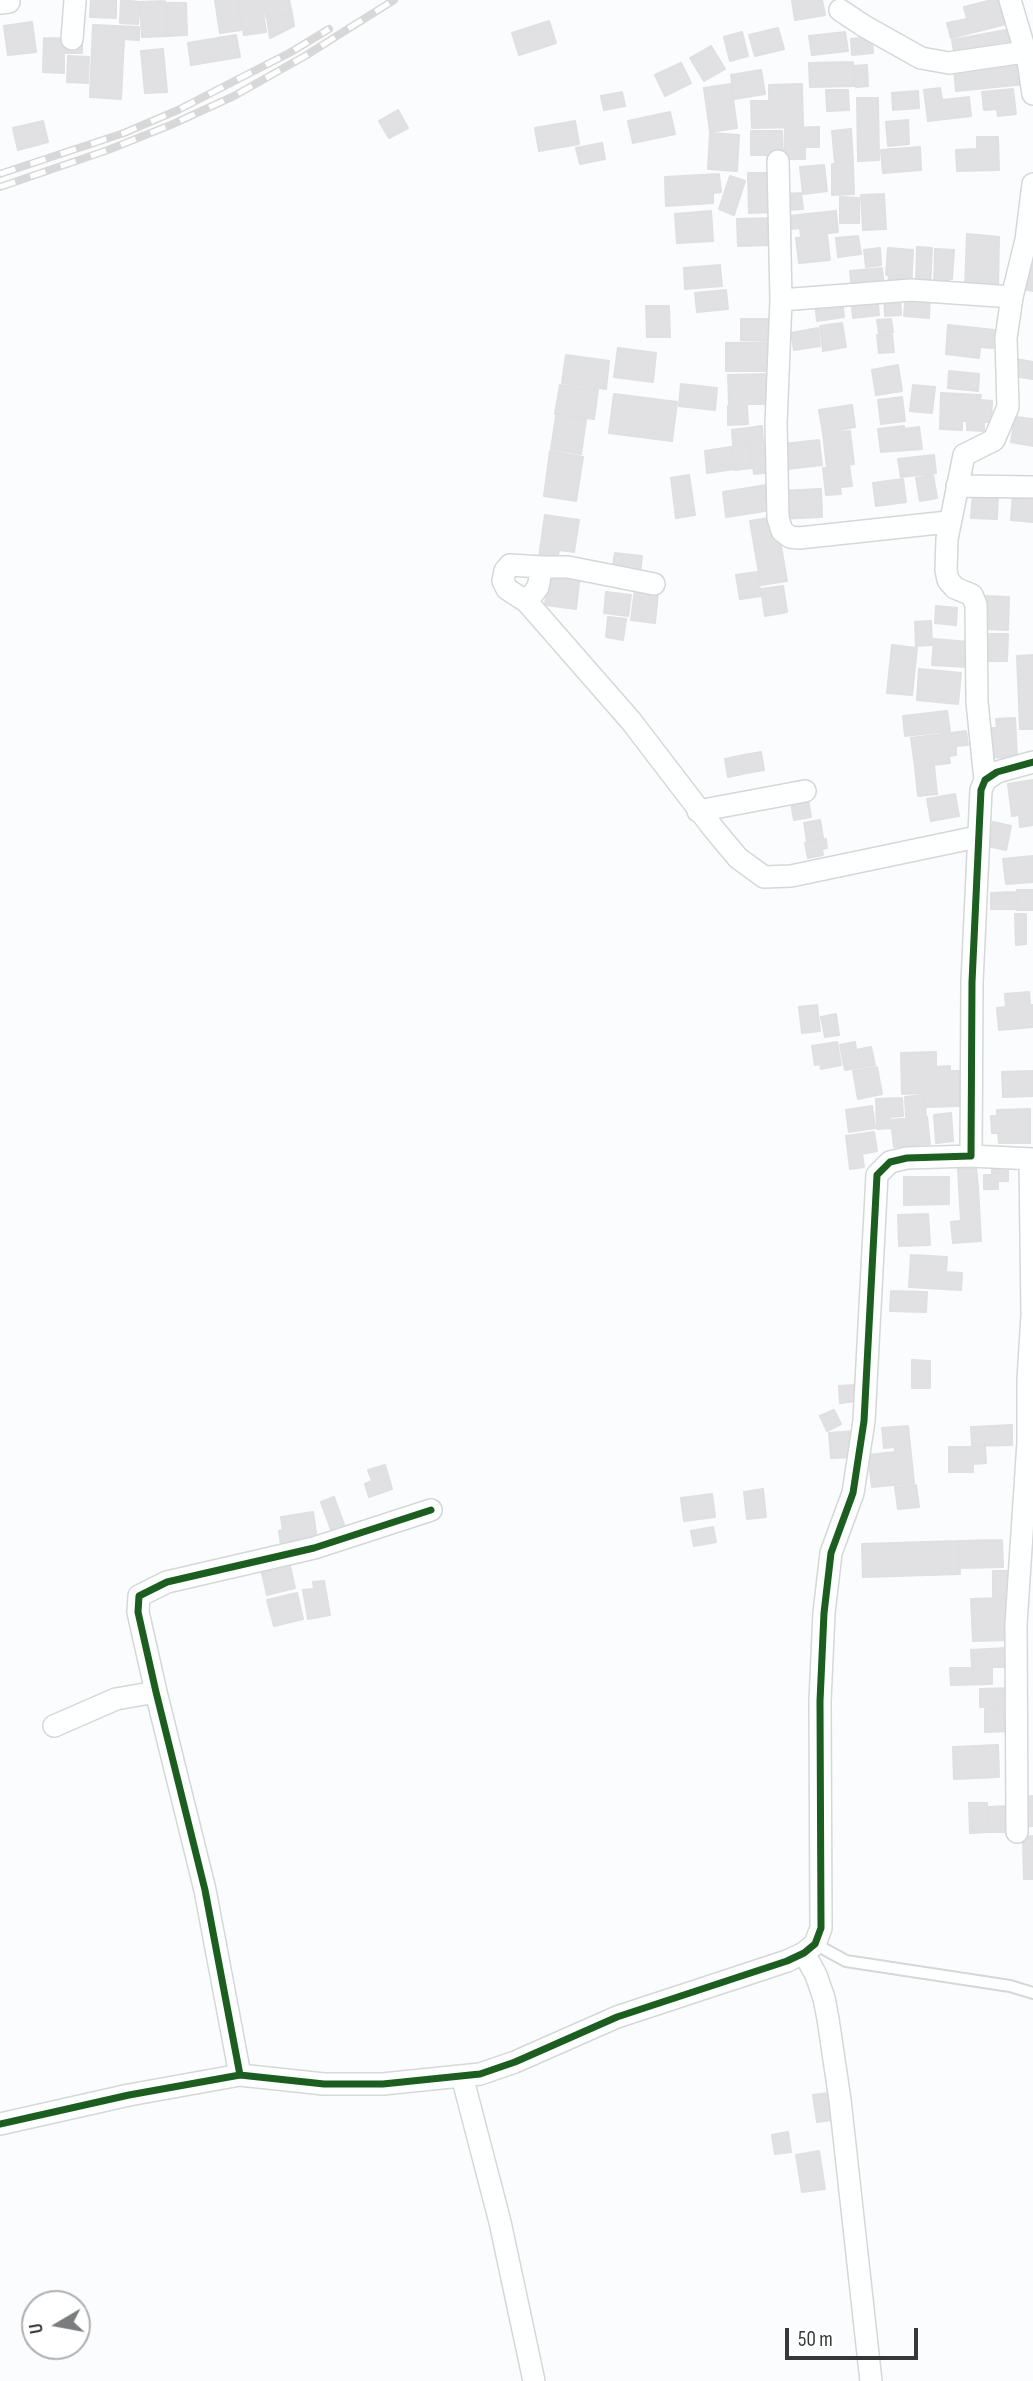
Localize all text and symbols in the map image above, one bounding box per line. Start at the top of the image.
north arrow [21,2290,91,2360]
scale bar [788,2314,921,2358]
text: U [25,2322,49,2335]
text: 50 m [798,2327,833,2352]

